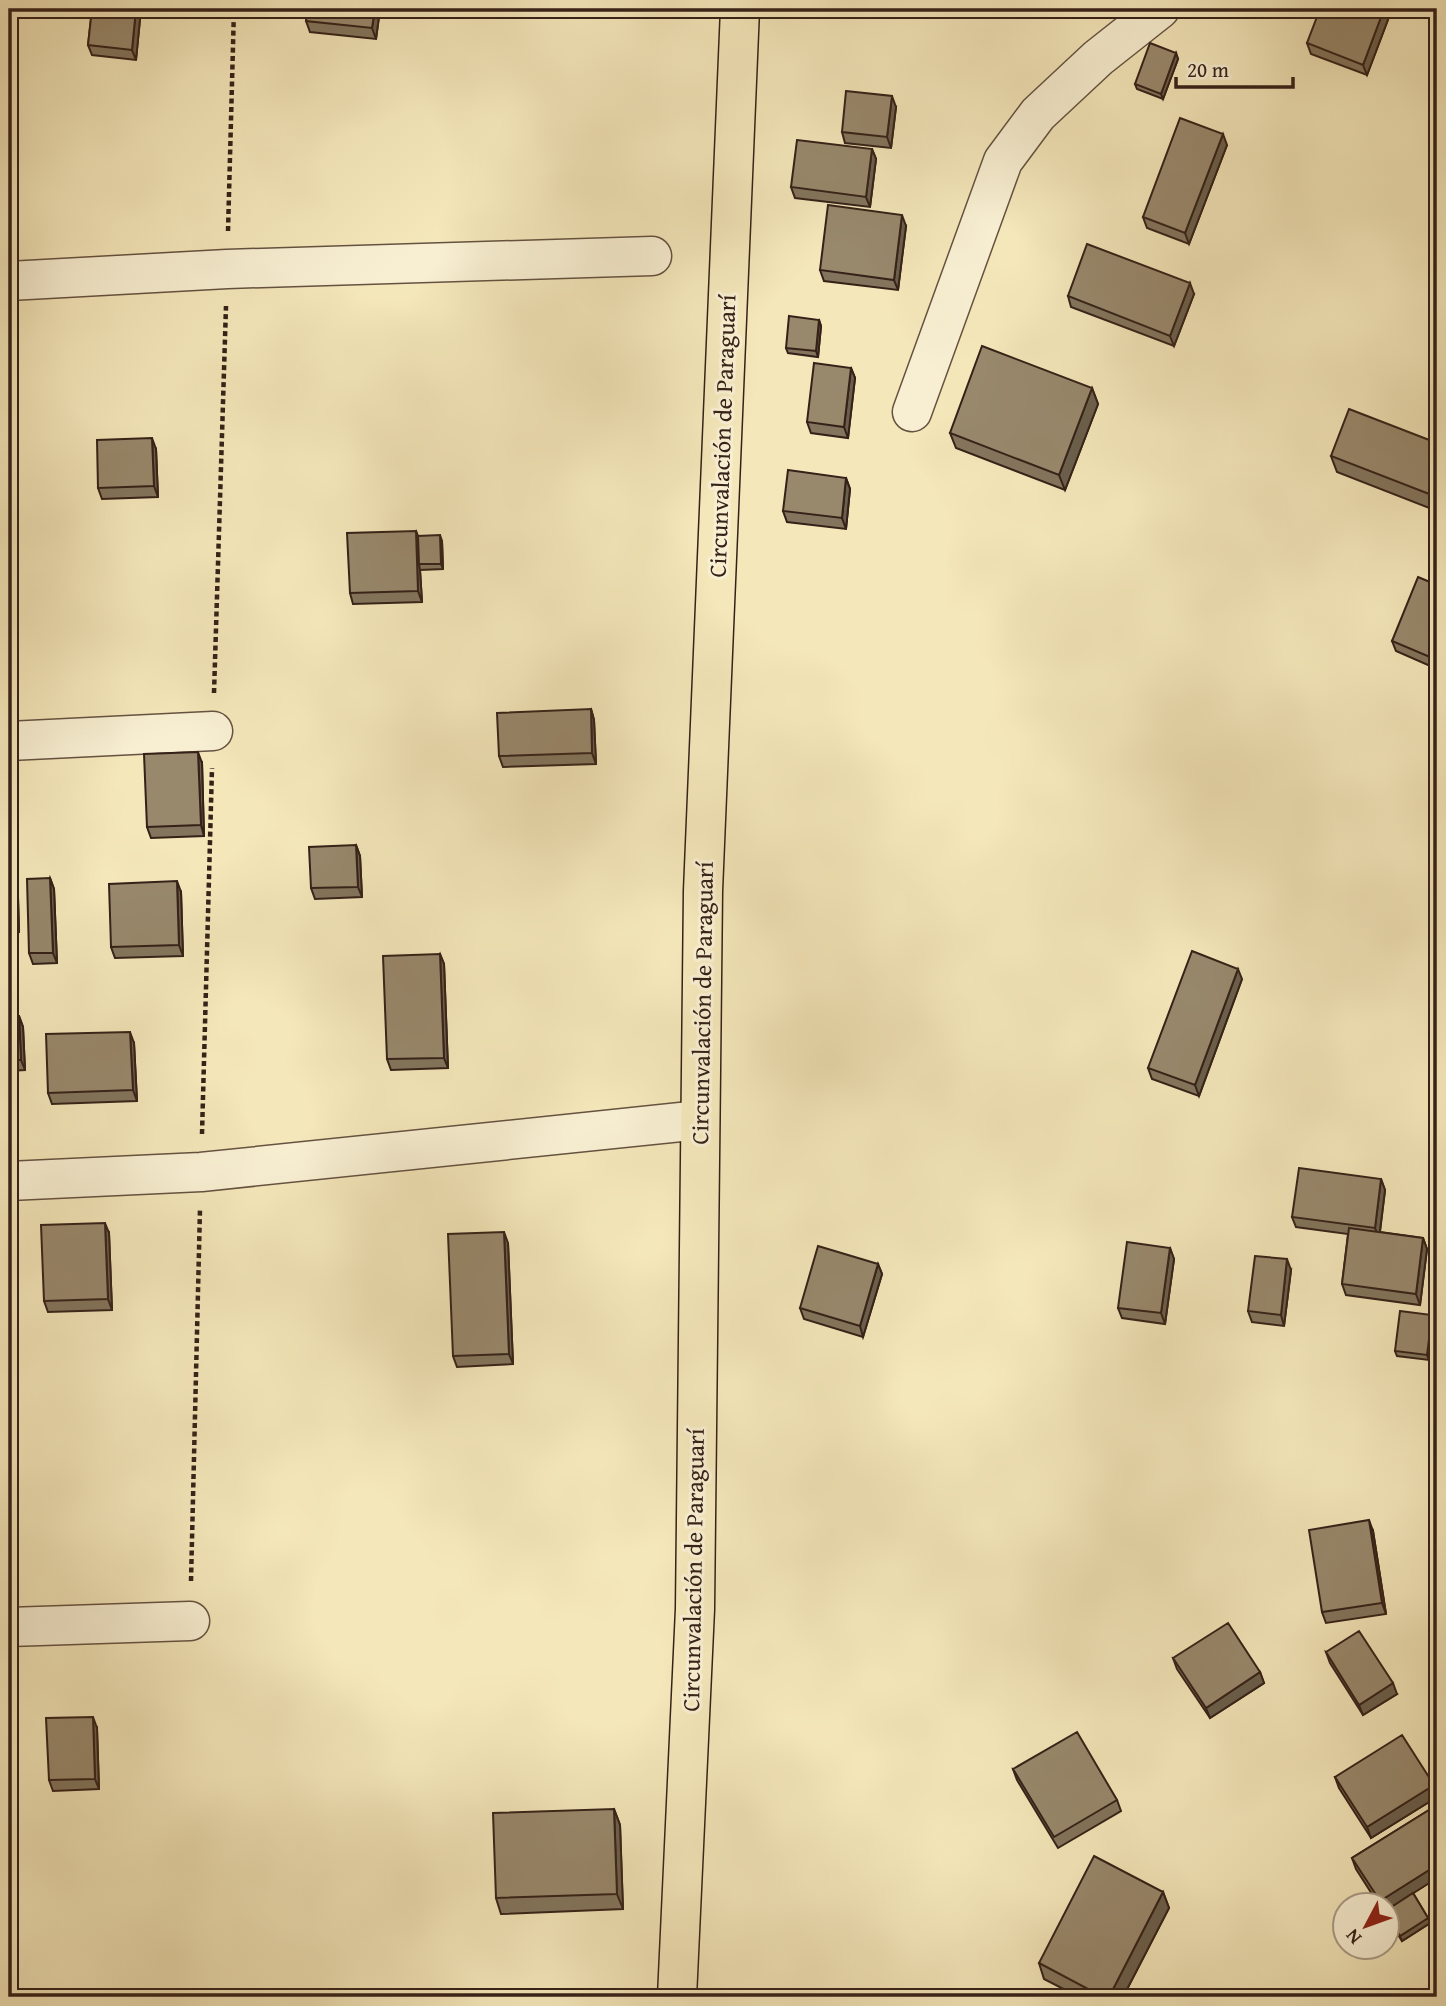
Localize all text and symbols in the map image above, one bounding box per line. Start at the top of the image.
scale bar [1176,46,1294,90]
text: 20 m [1187,54,1229,85]
street label: Circunvalación de Paraguarí [700,293,744,578]
street label: Circunvalación de Paraguarí [682,860,722,1145]
street label: Circunvalación de Paraguarí [673,1427,713,1712]
north arrow [1330,1890,1400,1960]
text: N [1338,1923,1368,1951]

